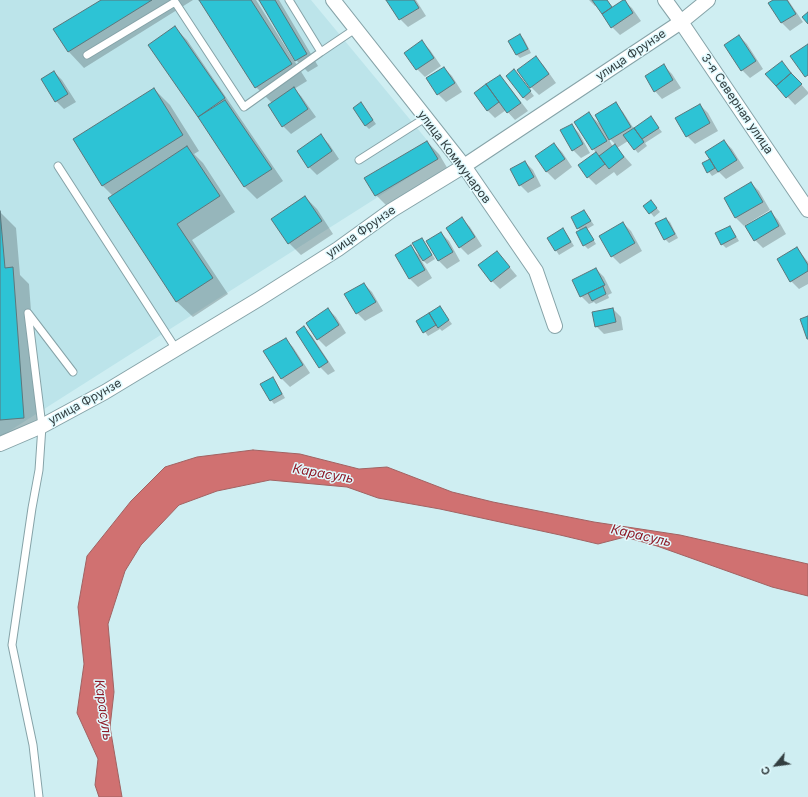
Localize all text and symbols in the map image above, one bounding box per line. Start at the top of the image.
street label: улица Фрунзе [593,26,669,84]
street label: 3-я Северная улица [698,51,776,157]
street label: улица Коммунаров [414,108,494,206]
street label: улица Фрунзе [324,203,398,261]
street label: улица Фрунзе [46,376,124,428]
water label: Карасуль [291,461,355,487]
water label: Карасуль [609,521,673,551]
water label: Карасуль [91,678,115,742]
north arrow [756,745,796,785]
text: С [757,764,774,778]

